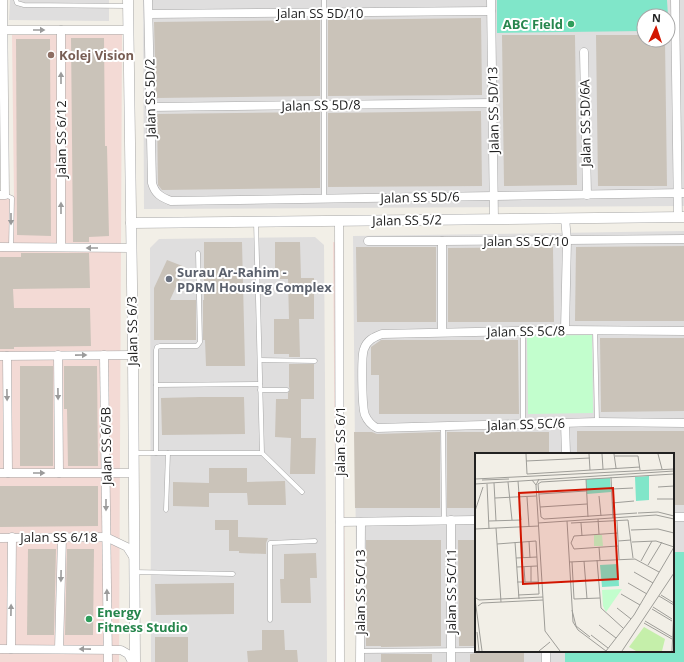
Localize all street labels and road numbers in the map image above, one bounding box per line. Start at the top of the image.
street label: Jalan SS 5D/10 [275,4,363,22]
street label: Jalan SS 5D/2 [140,58,160,140]
street label: Jalan SS 5D/13 [483,66,503,156]
street label: Jalan SS 5D/6A [575,78,595,169]
street label: Jalan SS 5D/8 [279,95,361,115]
street label: Jalan SS 6/12 [52,100,70,180]
street label: Jalan SS 5D/6 [378,187,460,207]
street label: Jalan SS 5/2 [370,210,442,230]
street label: Jalan SS 5C/10 [481,232,569,250]
street label: Jalan SS 6/3 [122,296,142,368]
street label: Jalan SS 5C/8 [485,321,565,341]
street label: Jalan SS 6/1 [331,406,349,478]
street label: Jalan SS 6/5B [96,407,116,487]
street label: Jalan SS 5C/6 [485,414,565,434]
street label: Jalan SS 6/18 [18,528,98,546]
street label: Jalan SS 5C/11 [442,548,460,636]
street label: Jalan SS 5C/13 [351,549,369,637]

